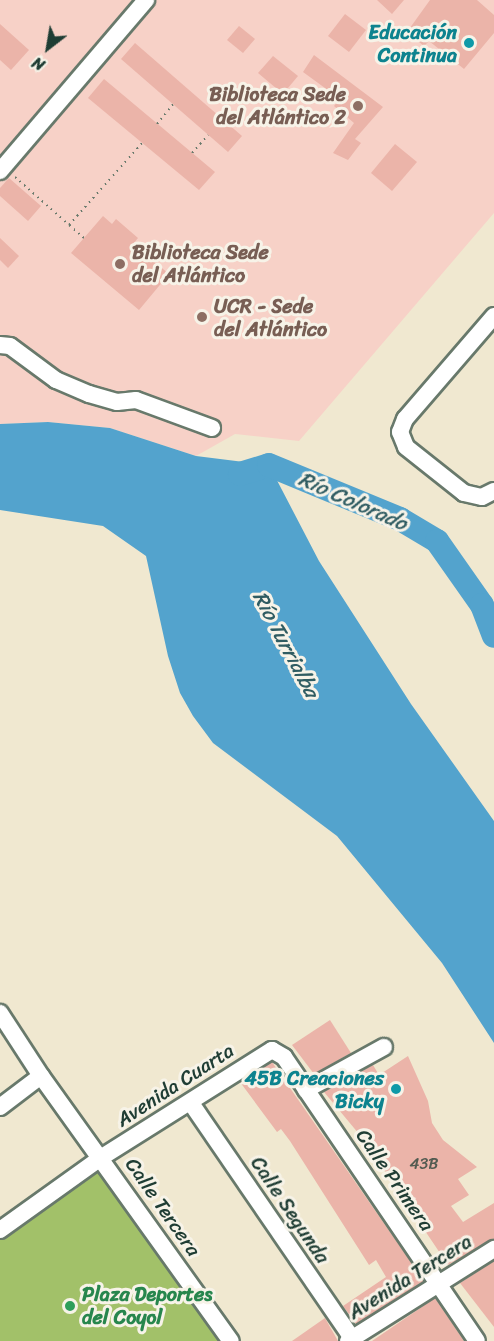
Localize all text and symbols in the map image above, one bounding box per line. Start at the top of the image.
north arrow [18,18,78,78]
place label: Educación Continua [368,20,457,67]
marker: Educación Continua [462,36,476,50]
text: N [26,49,51,79]
place label: Biblioteca Sede del Atlántico 2 [209,83,346,130]
marker: Biblioteca Sede del Atlántico 2 [351,99,365,113]
place label: Biblioteca Sede del Atlántico [132,240,269,287]
marker: Biblioteca Sede del Atlántico [113,257,127,271]
place label: UCR - Sede del Atlántico [214,294,329,341]
marker: UCR - Sede del Atlántico [195,310,209,324]
water label: Río Colorado [295,466,411,536]
water label: Río Turrialba [247,586,325,702]
street label: Avenida Cuarta [112,1038,238,1132]
place label: 45B Creaciones Bicky [244,1066,384,1113]
marker: 45B Creaciones Bicky [389,1082,403,1096]
street label: Calle Primera [351,1124,439,1236]
street label: Calle Segunda [245,1152,335,1268]
street label: Calle Tercera [120,1153,206,1261]
house number: 43B [410,1154,438,1174]
street label: Avenida Tercera [344,1229,476,1325]
place label: Plaza Deportes del Coyol [82,1282,213,1329]
marker: Plaza Deportes del Coyol [63,1299,77,1313]

